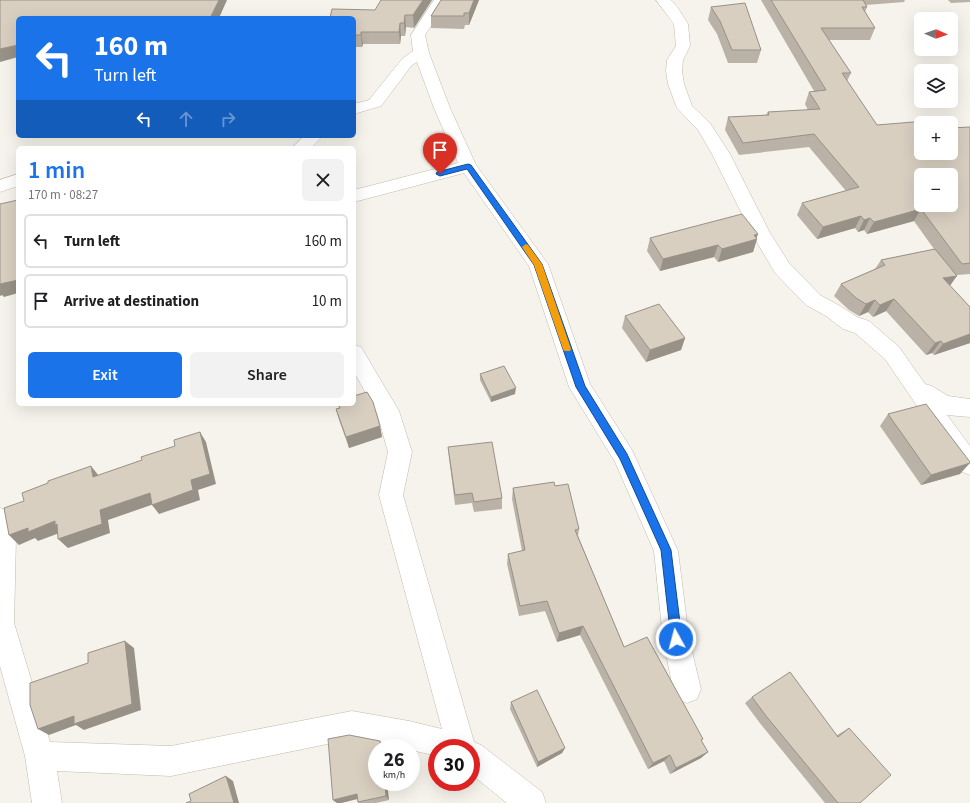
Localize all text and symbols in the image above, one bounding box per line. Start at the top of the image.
north arrow [914,12,958,56]
map controls [914,12,958,212]
text: 160 m [94,26,168,66]
icon: left [28,32,80,84]
text: Turn left [94,63,156,88]
button: layers [914,64,958,108]
icon: left [133,108,155,130]
icon: ahead [175,108,197,130]
icon: right [217,108,239,130]
button: + [914,116,958,160]
pin [423,133,457,174]
icon: arrive [429,139,451,161]
text: 1 min [28,153,85,188]
button: close [302,159,344,201]
button: − [914,168,958,212]
text: 170 m · 08:27 [28,186,98,204]
icon: left [30,230,52,252]
text: Turn left [64,231,120,252]
text: 160 m [304,231,342,252]
icon: arrive [30,290,52,312]
text: Arrive at destination [64,291,199,312]
text: 10 m [312,291,342,312]
button: Exit [28,352,182,398]
button: Share [190,352,344,398]
position arrow [655,618,697,660]
speed limit sign: 30 [428,739,480,791]
text: 26 [383,746,405,774]
text: km/h [383,768,405,782]

